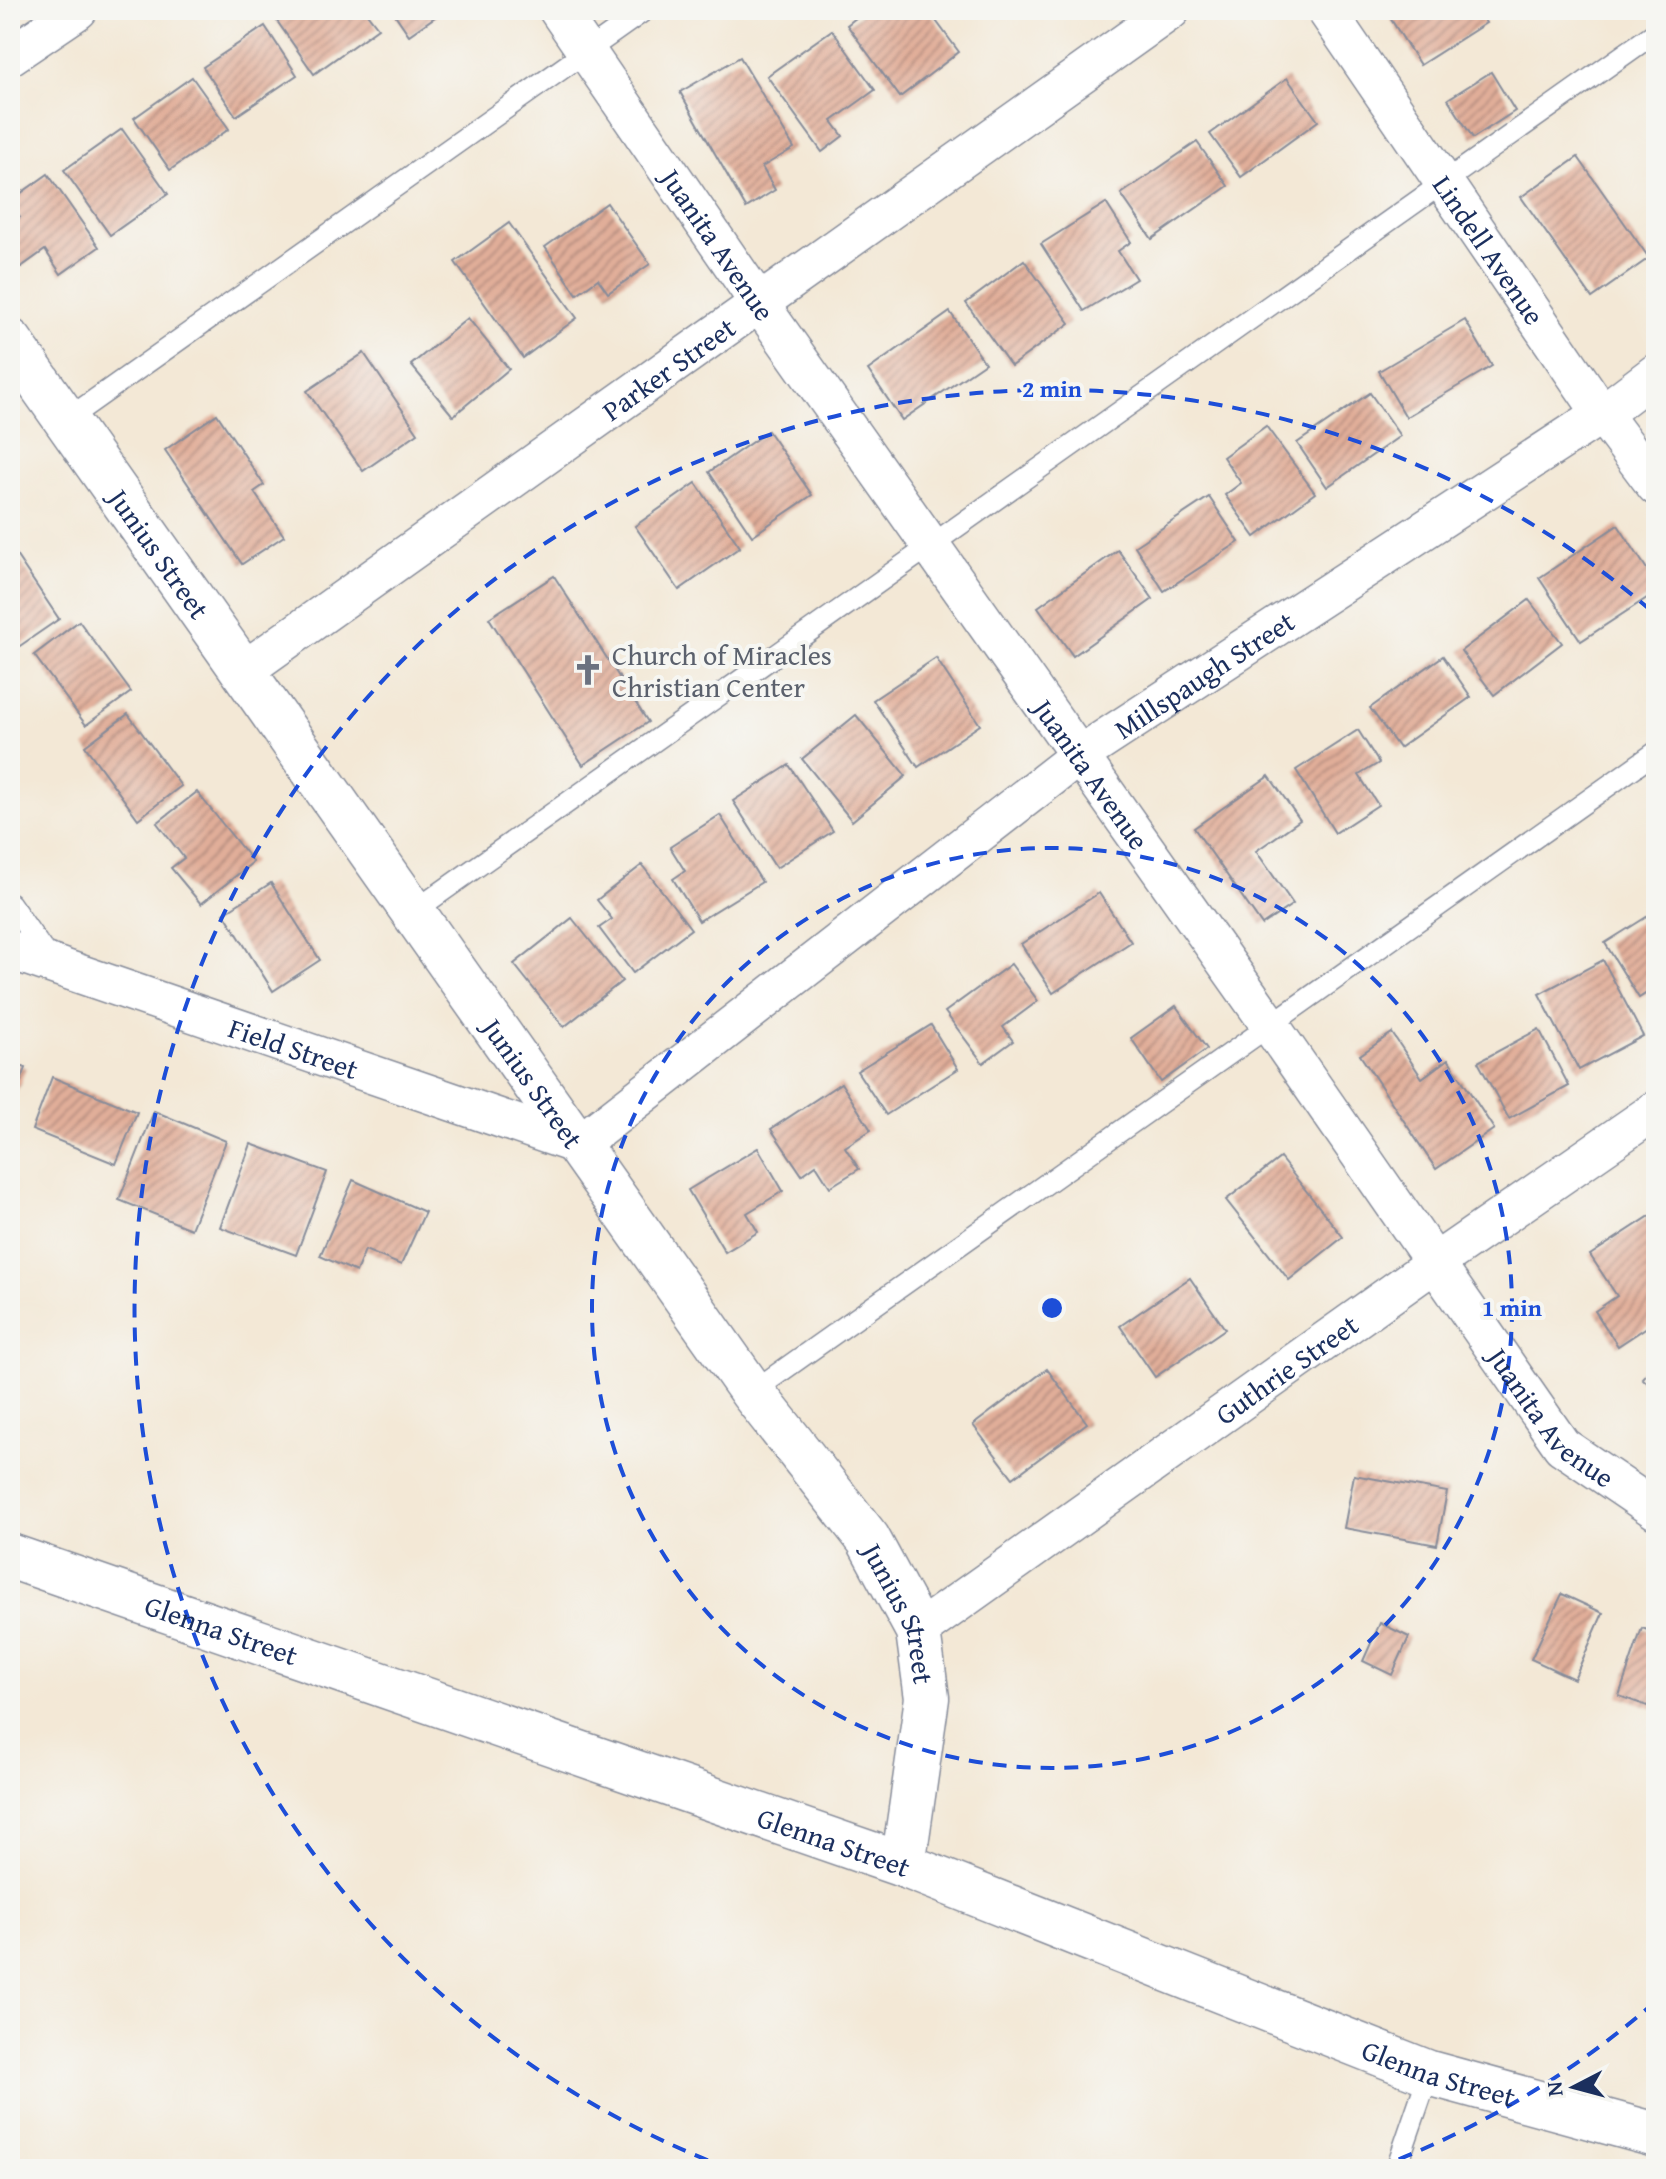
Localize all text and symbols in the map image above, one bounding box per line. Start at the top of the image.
street label: Juanita Avenue [650,157,785,329]
street label: Lindell Avenue [1424,166,1555,333]
street label: Parker Street [593,306,743,430]
text: 2 min [1022,371,1082,406]
street label: Junius Street [98,477,220,627]
street label: Millspaugh Street [1105,600,1302,748]
place label: Church of Miracles Christian Center [612,634,832,707]
church icon: Church of Miracles Christian Center [571,653,605,687]
street label: Juanita Avenue [1023,688,1160,857]
street label: Field Street [223,1006,364,1089]
street label: Junius Street [472,1007,594,1156]
text: 1 min [1482,1290,1542,1325]
centre of rings [1038,1294,1066,1322]
street label: Guthrie Street [1206,1304,1366,1434]
street label: Juanita Avenue [1477,1336,1623,1497]
street label: Junius Street [852,1533,945,1686]
street label: Glenna Street [140,1584,304,1675]
street label: Glenna Street [752,1796,917,1887]
street label: Glenna Street [1356,2028,1520,2116]
north arrow [1534,2047,1614,2127]
text: N [1537,2080,1571,2098]

